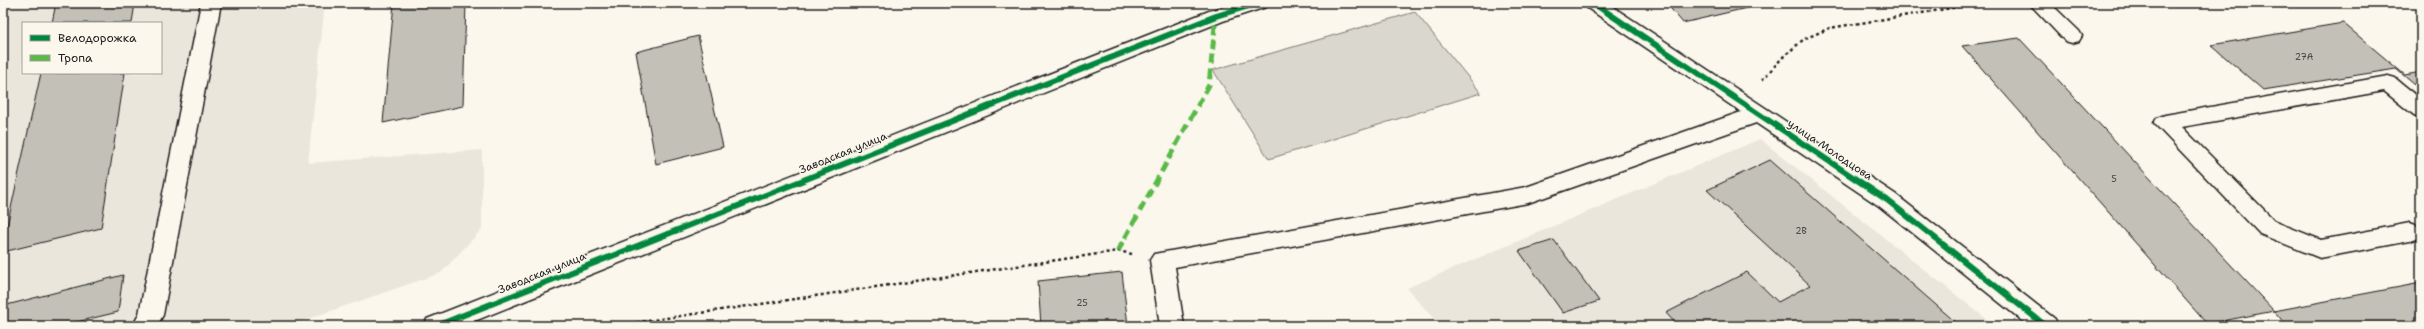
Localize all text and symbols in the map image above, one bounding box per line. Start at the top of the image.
legend [22,22,162,74]
text: Велодорожка [58,30,137,46]
text: Тропа [58,50,93,66]
house number: 27А [2295,51,2314,63]
street label: улица Молодцова [1785,116,1876,184]
street label: Заводская улица [797,129,889,177]
house number: 5 [2111,173,2117,185]
house number: 2В [1795,225,1807,237]
street label: Заводская улица [496,249,588,297]
house number: 25 [1076,297,1088,309]

